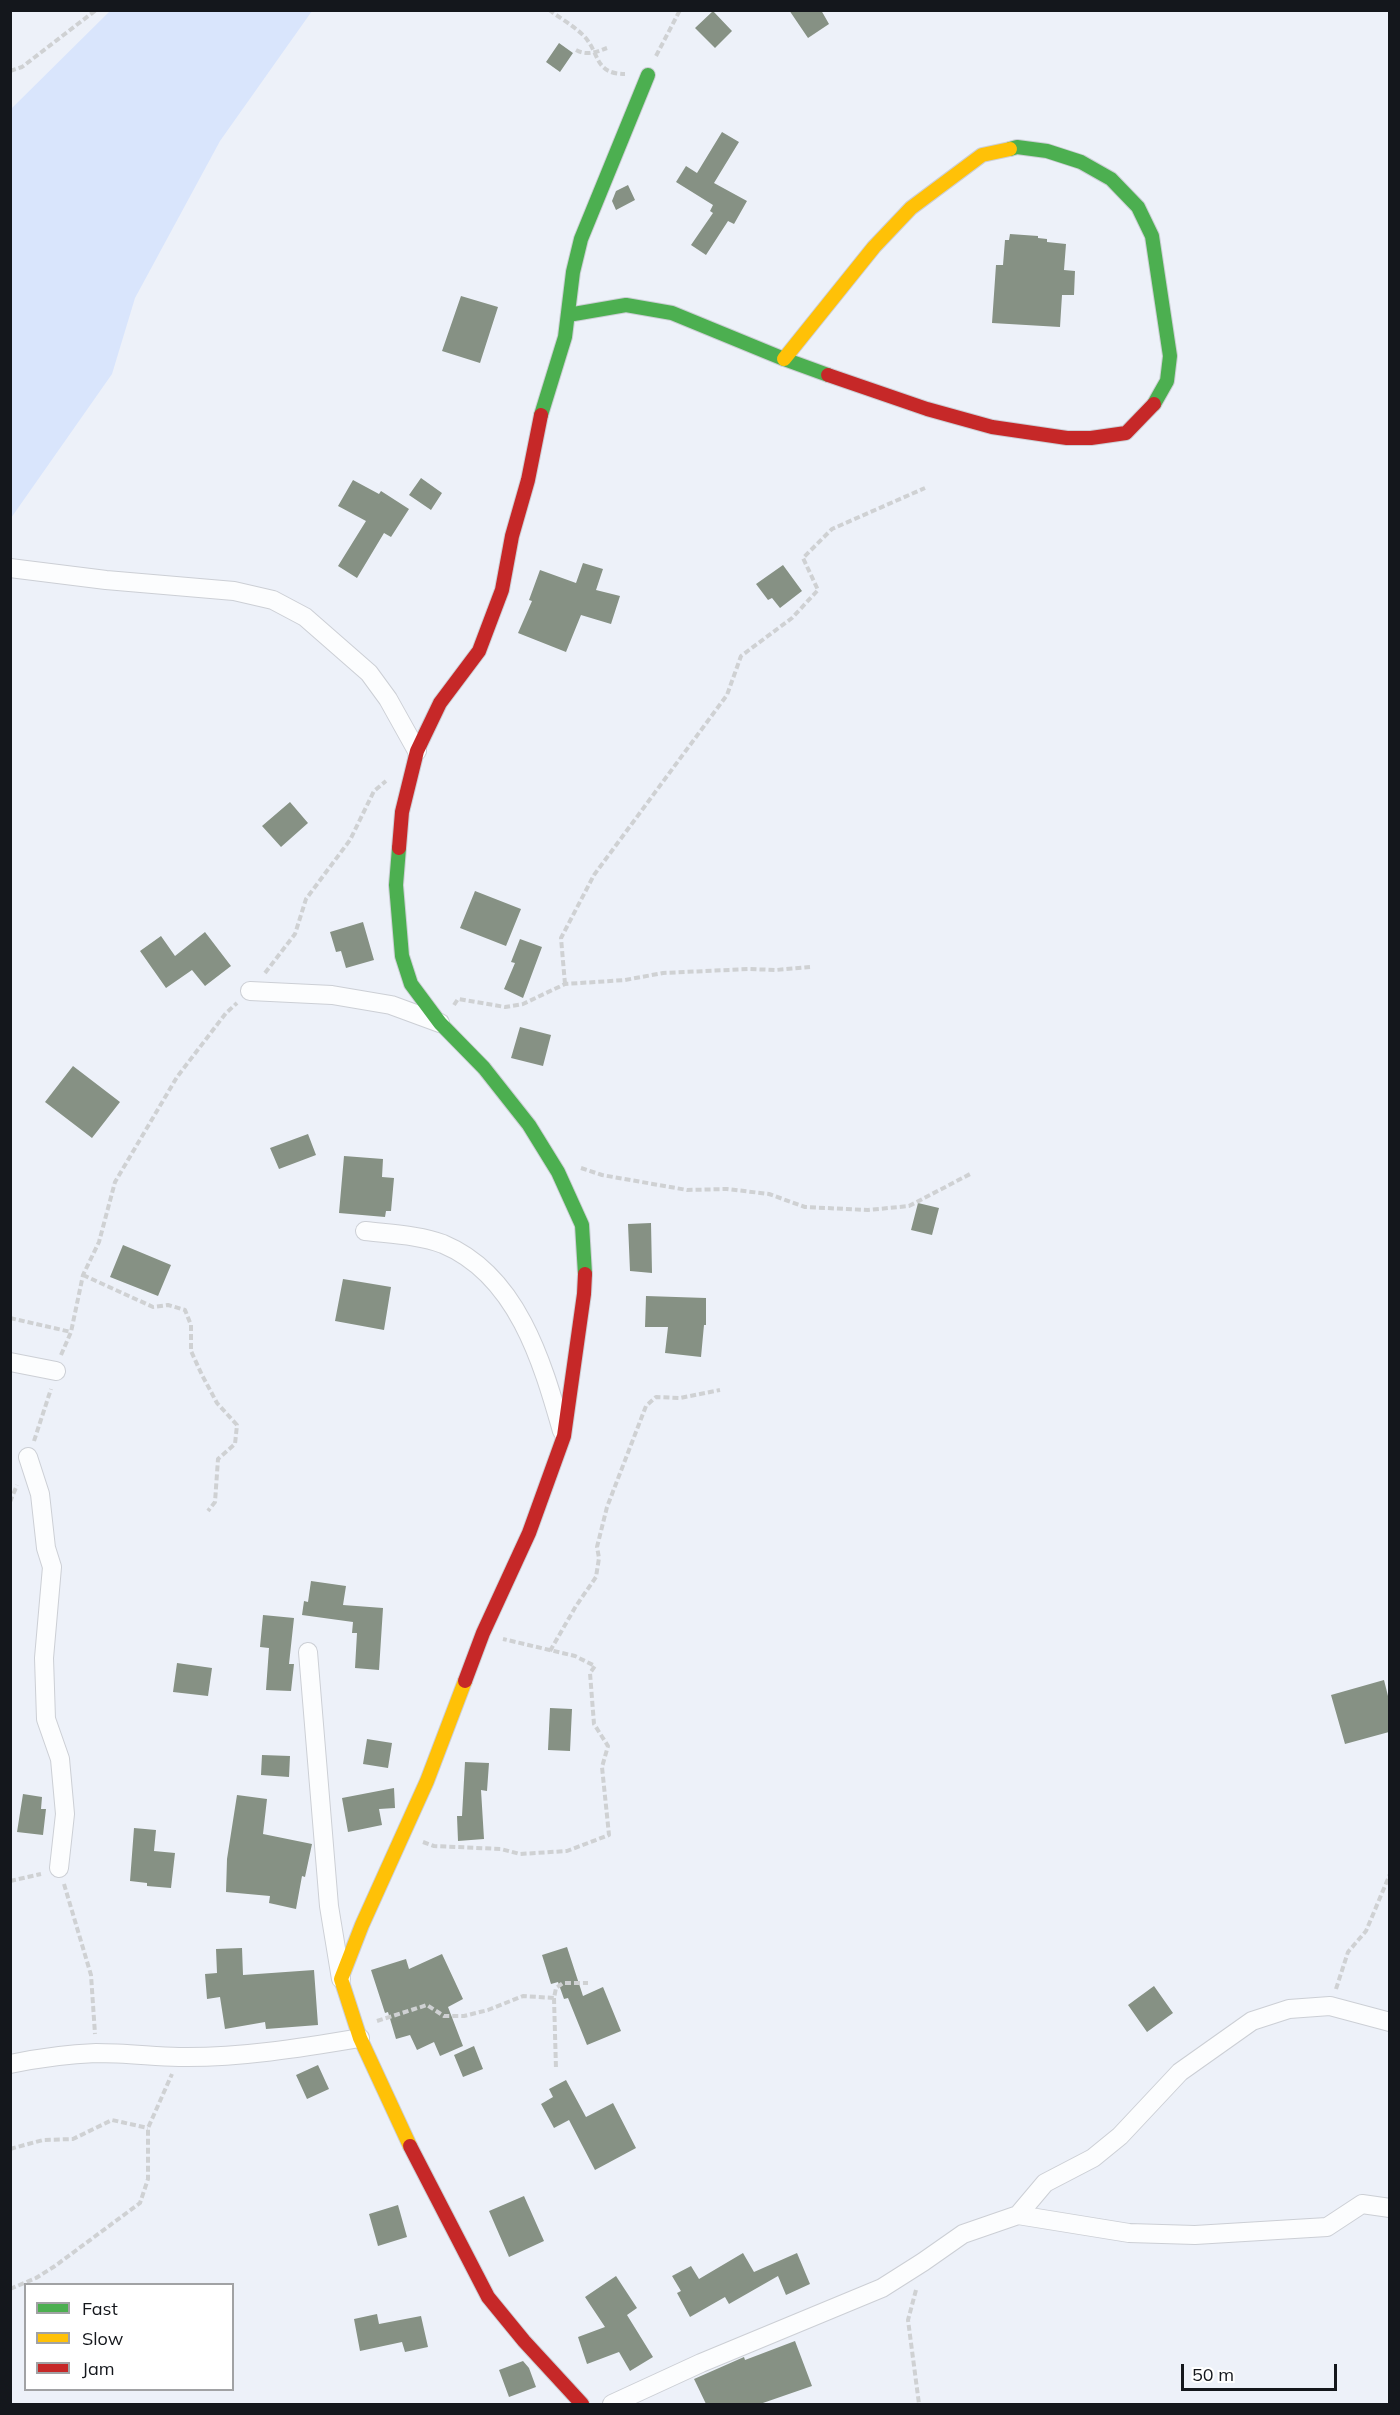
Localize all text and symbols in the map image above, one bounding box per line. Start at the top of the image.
legend [24,2283,234,2391]
text: Fast [82,2297,118,2320]
text: Slow [82,2327,123,2350]
scale bar [1184,2352,1340,2390]
text: Jam [82,2357,115,2380]
text: 50 m [1192,2363,1234,2386]

